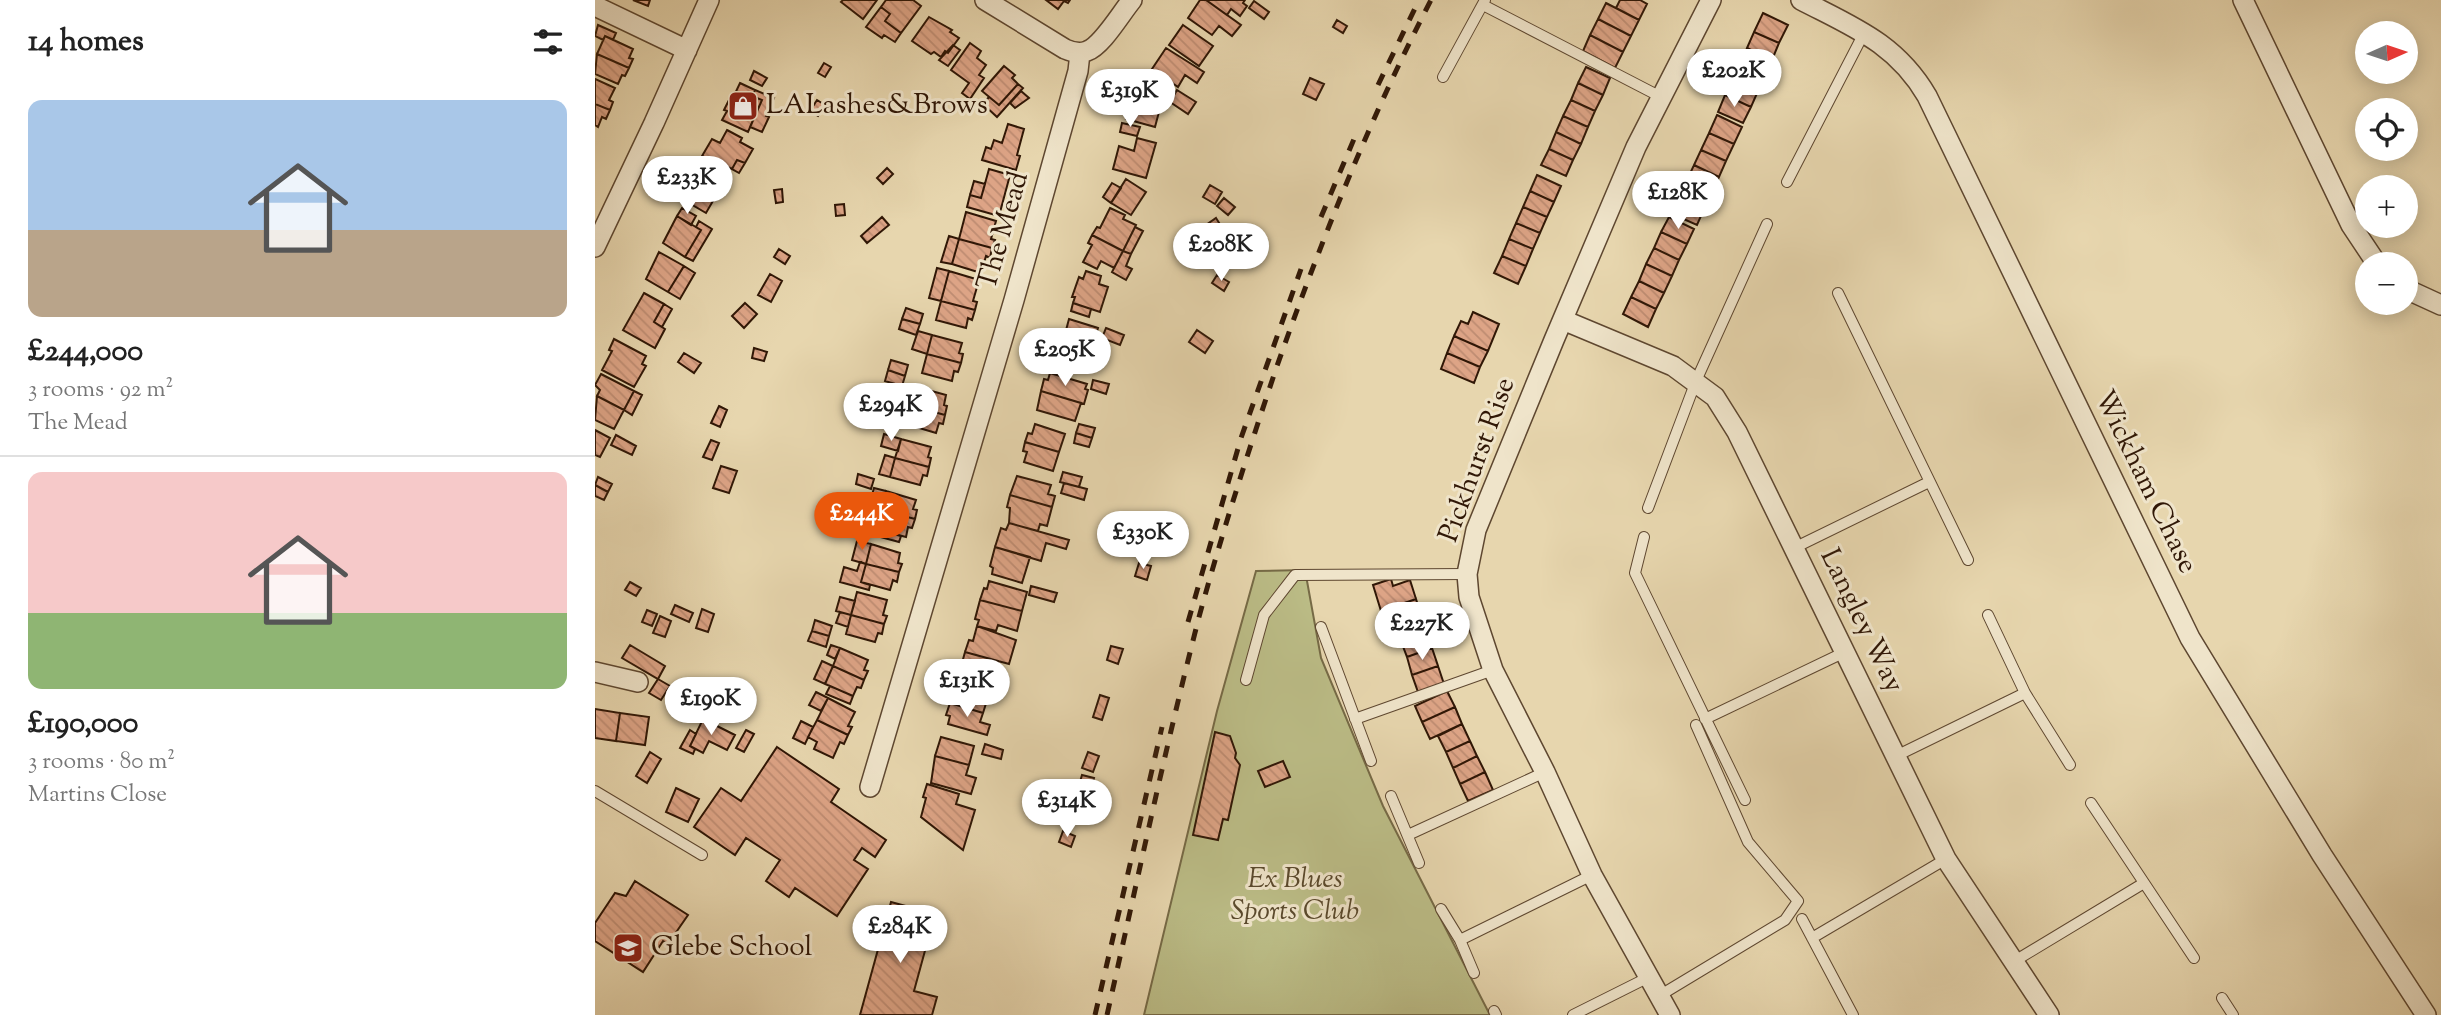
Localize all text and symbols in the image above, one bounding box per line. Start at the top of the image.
text: 14 homes [28,21,144,64]
north arrow [2355,21,2419,84]
map controls [2355,21,2418,315]
icon: filters [529,23,567,61]
pin: £202K [1685,50,1783,109]
text: £202K [1703,55,1765,88]
pin: £319K [1081,69,1179,129]
text: £319K [1101,75,1159,108]
place label: LALashes&Brows [766,86,988,126]
shop icon: LALashes&Brows [726,89,760,123]
button: locate [2355,98,2418,161]
icon: home [235,145,361,271]
pin: £233K [638,156,736,216]
text: £233K [658,162,716,195]
street label: The Mead [968,167,1040,295]
pin: £128K [1629,172,1727,231]
button: + [2355,175,2418,238]
text: £128K [1648,177,1708,210]
pin: £208K [1172,224,1270,283]
text: £208K [1189,229,1253,262]
button: − [2355,252,2418,315]
pin: £205K [1016,328,1114,388]
text: £244,000 [28,331,143,374]
text: £205K [1035,334,1095,367]
street label: Pickhurst Rise [1430,372,1526,548]
text: 3 rooms · 92 m² [28,374,173,407]
pin: £294K [842,384,940,443]
street label: Wickham Chase [2083,384,2207,580]
text: £294K [860,389,923,422]
text: The Mead [28,407,128,440]
pin: £244K [813,492,911,552]
text: £244K [830,498,894,531]
pin: £330K [1094,512,1192,571]
icon: home [235,517,361,643]
text: £330K [1113,517,1173,550]
street label: Langley Way [1809,542,1913,700]
pin: £227K [1373,602,1471,662]
text: £227K [1391,608,1453,641]
pin: £131K [918,660,1016,719]
text: £131K [940,665,994,698]
pin: £190K [662,678,760,737]
text: £190K [681,683,741,716]
text: £190,000 [28,703,139,746]
text: 3 rooms · 80 m² [28,746,175,779]
text: Martins Close [28,779,167,812]
pin: £314K [1018,780,1116,839]
text: £314K [1038,785,1096,818]
park label: Ex Blues Sports Club [1231,860,1359,932]
pin: £284K [851,906,949,965]
text: £284K [868,911,932,944]
place label: Glebe School [651,928,812,968]
school or university icon: Glebe School [611,931,645,965]

